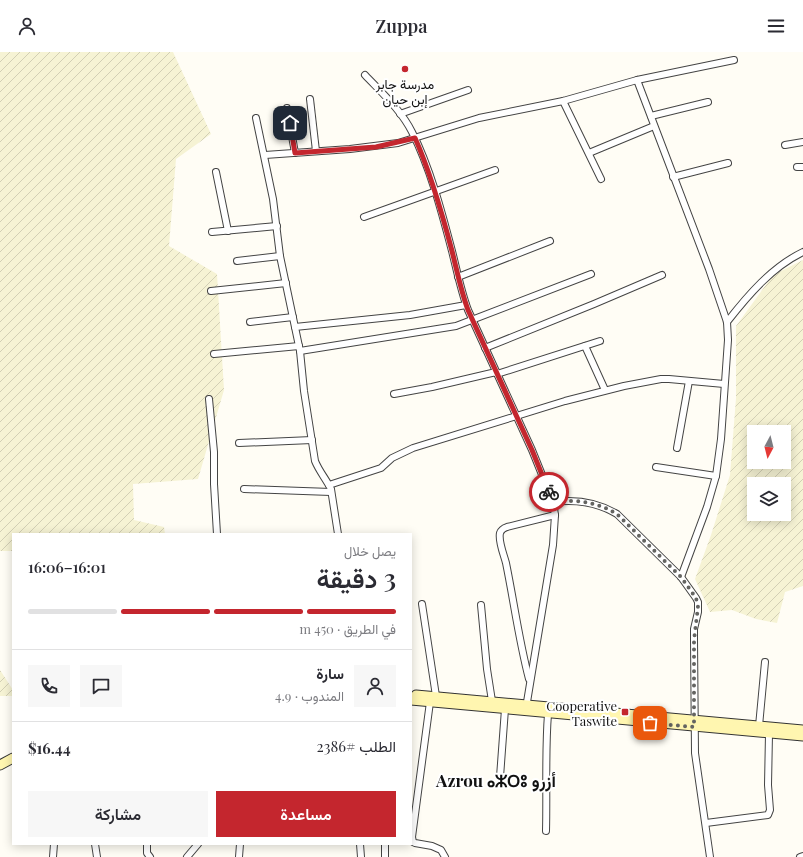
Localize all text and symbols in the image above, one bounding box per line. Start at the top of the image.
text: Zuppa [376,14,427,38]
icon: person [16,15,38,37]
icon: menu [765,15,787,37]
marker: مدرسة جابر إبن حيان [400,64,410,74]
place label: مدرسة جابر إبن حيان [375,75,434,109]
pin [273,106,307,140]
icon: home [279,112,301,134]
north arrow [747,425,791,469]
map controls [747,425,791,521]
courier [529,472,569,512]
button: layers [747,477,791,521]
icon: bike [538,481,560,503]
text: يصل خلال [344,542,396,559]
text: 16:01–16:06 [28,557,106,577]
text: 3 دقيقة [316,560,396,595]
text: في الطريق · 450 m [299,620,396,637]
text: سارة [316,663,344,683]
button: phone [28,665,70,707]
button: chat [80,665,122,707]
button: person [354,665,396,707]
text: المندوب · 4.9 [275,687,344,704]
place label: Cooperative Taswite [546,697,617,729]
pin [633,706,667,740]
marker: Cooperative Taswite [620,707,630,717]
icon: bag [639,712,661,734]
text: الطلب #2386 [317,736,396,756]
text: $16.44 [28,738,71,758]
district label: Azrou ⴰⵣⵔⵓ أزرو [435,769,556,792]
button: مشاركة [28,791,208,837]
button: مساعدة [216,791,396,837]

